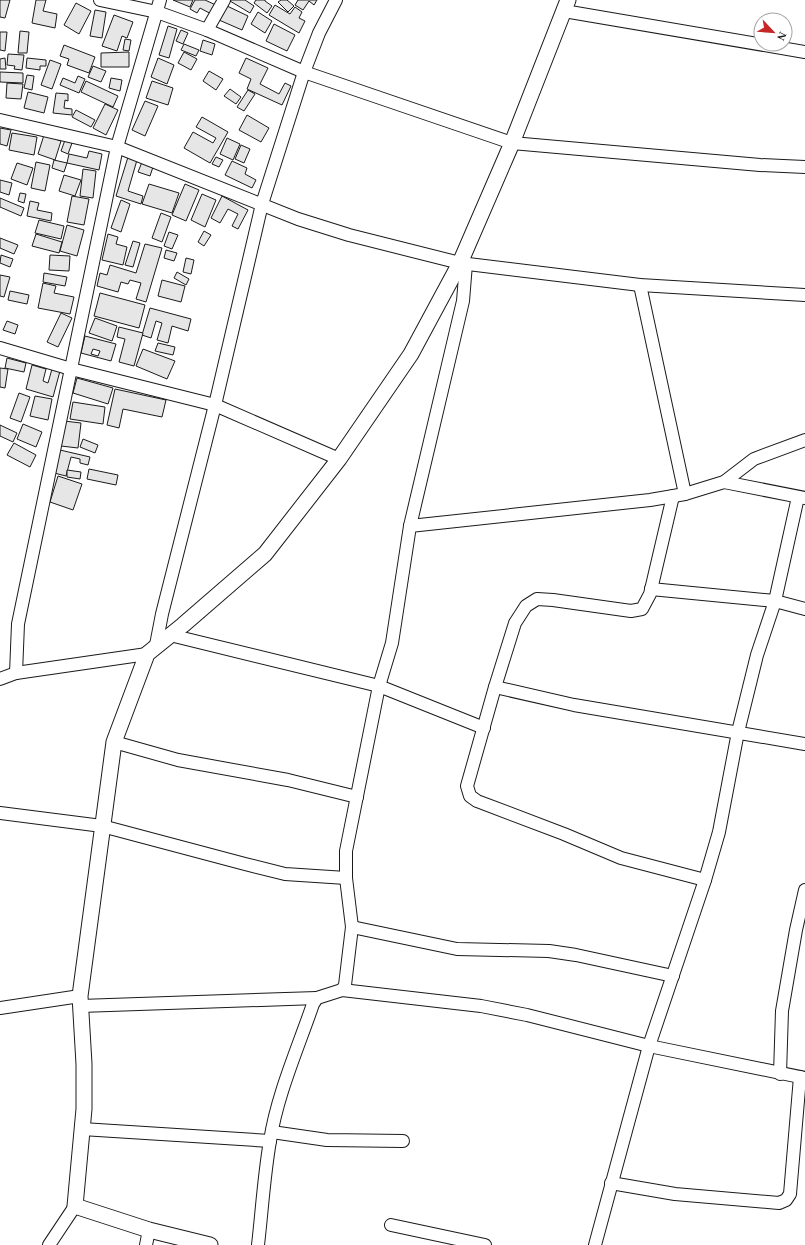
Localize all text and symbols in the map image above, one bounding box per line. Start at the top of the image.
north arrow [753,12,793,52]
text: N [775,30,789,43]

